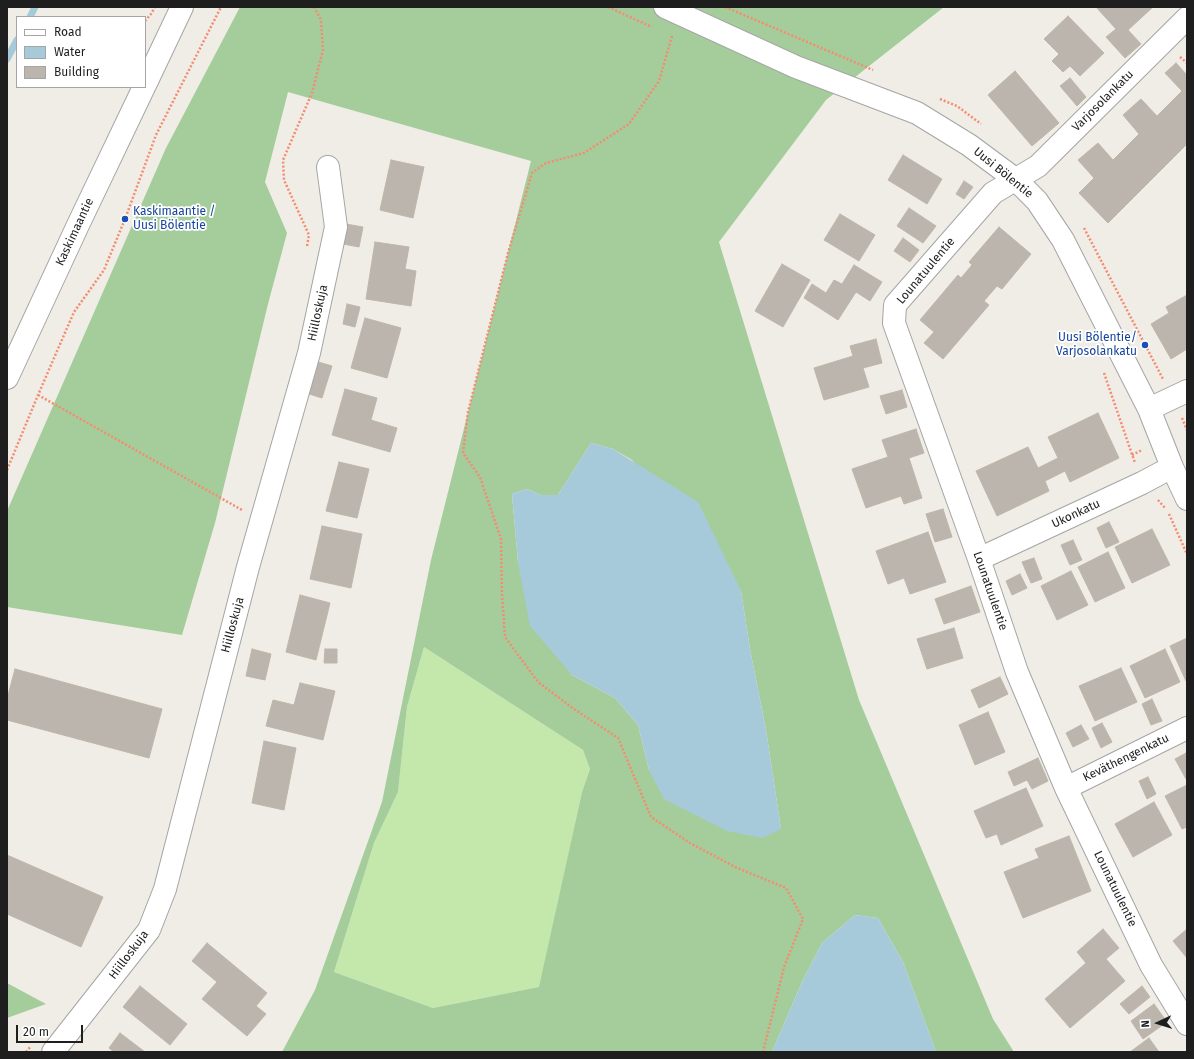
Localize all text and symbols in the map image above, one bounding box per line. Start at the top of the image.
legend [16,16,146,88]
text: Road [54,25,82,39]
text: Water [54,45,85,59]
text: Building [54,65,99,79]
street label: Varjosolankatu [1069,67,1137,135]
street label: Uusi Bölentie [970,145,1036,201]
street label: Kaskimaantie [53,196,97,268]
place label: Kaskimaantie / Uusi Bölentie [133,205,216,233]
marker: Kaskimaantie / Uusi Bölentie [120,214,130,224]
street label: Lounatuulentie [894,235,958,307]
street label: Hiilloskuja [305,283,331,343]
place label: Uusi Bölentie/ Varjosolankatu [1056,331,1137,359]
marker: Uusi Bölentie/ Varjosolankatu [1140,340,1150,350]
street label: Ukonkatu [1049,497,1103,531]
street label: Lounatuulentie [970,550,1010,632]
street label: Hiilloskuja [219,595,247,655]
street label: Keväthengenkatu [1081,731,1171,785]
street label: Lounatuulentie [1090,849,1140,929]
street label: Hiilloskuja [106,928,152,982]
north arrow [1138,1003,1178,1043]
scale bar [18,1017,85,1043]
text: N [1139,1020,1152,1028]
text: 20 m [23,1025,49,1039]

